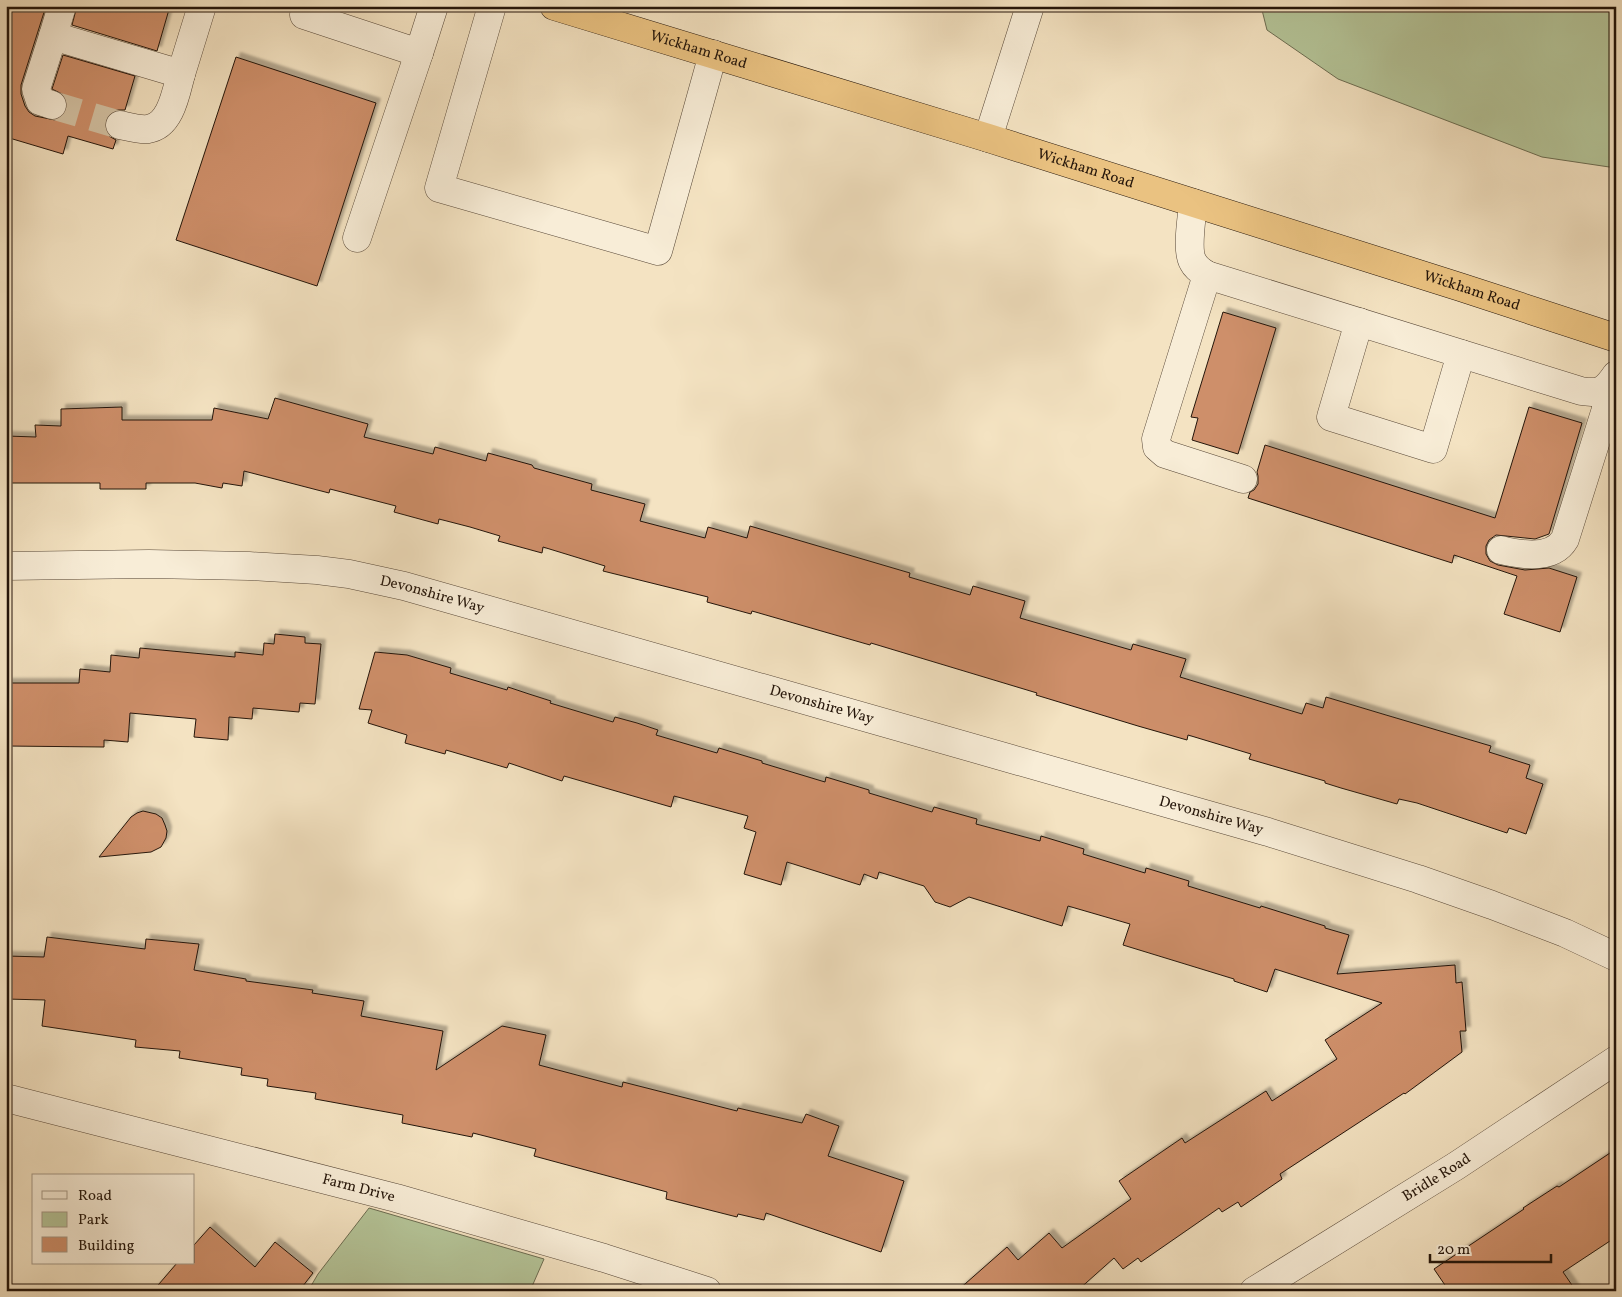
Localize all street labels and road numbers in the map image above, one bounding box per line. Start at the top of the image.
street label: Wickham Road [647,25,749,75]
street label: Wickham Road [1035,144,1137,194]
street label: Wickham Road [1421,266,1523,316]
street label: Devonshire Way [378,571,487,619]
street label: Devonshire Way [767,680,876,730]
street label: Devonshire Way [1157,791,1266,841]
street label: Bridle Road [1398,1148,1475,1207]
street label: Farm Drive [320,1169,397,1208]

